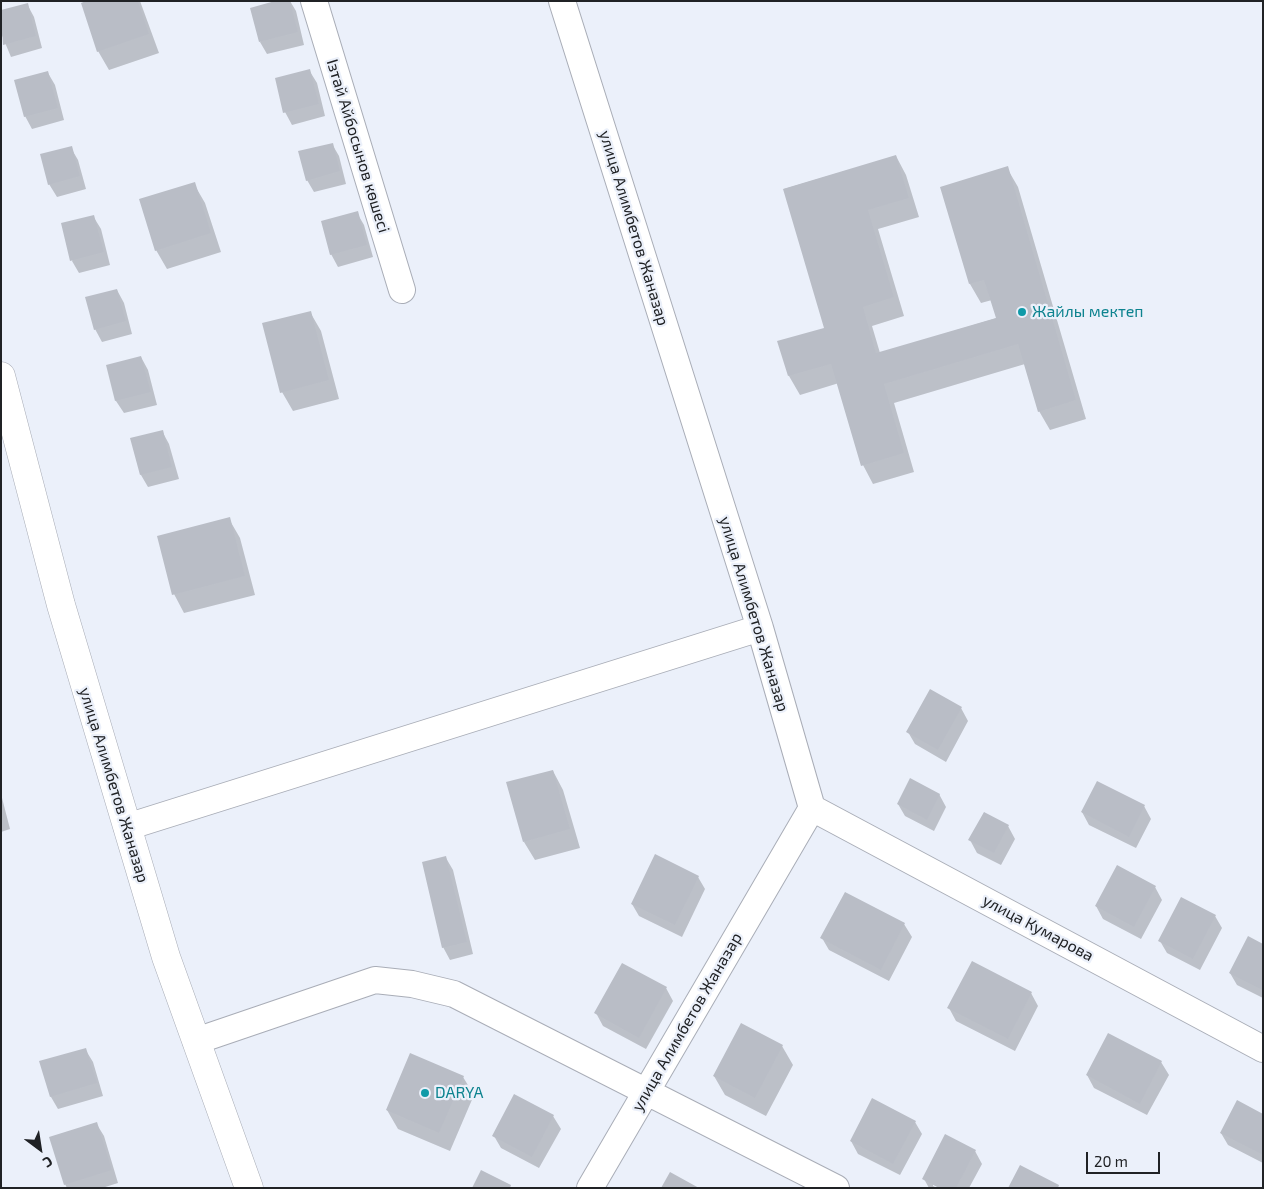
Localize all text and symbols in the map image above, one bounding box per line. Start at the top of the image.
street label: Ізтай Айбосынов көшесі [322,57,394,235]
street label: улица Алимбетов Жаназар [595,128,673,328]
place label: Жайлы мектеп [1032,302,1144,322]
marker: Жайлы мектеп [1016,306,1028,318]
street label: улица Алимбетов Жаназар [715,514,793,714]
street label: улица Алимбетов Жаназар [75,685,153,885]
street label: улица Кумарова [979,891,1097,965]
street label: улица Алимбетов Жаназар [628,929,746,1115]
place label: DARYA [435,1083,483,1103]
marker: DARYA [419,1087,431,1099]
north arrow [15,1124,65,1174]
scale bar [1089,1142,1163,1174]
text: 20 m [1094,1152,1128,1170]
text: С [40,1153,56,1172]

